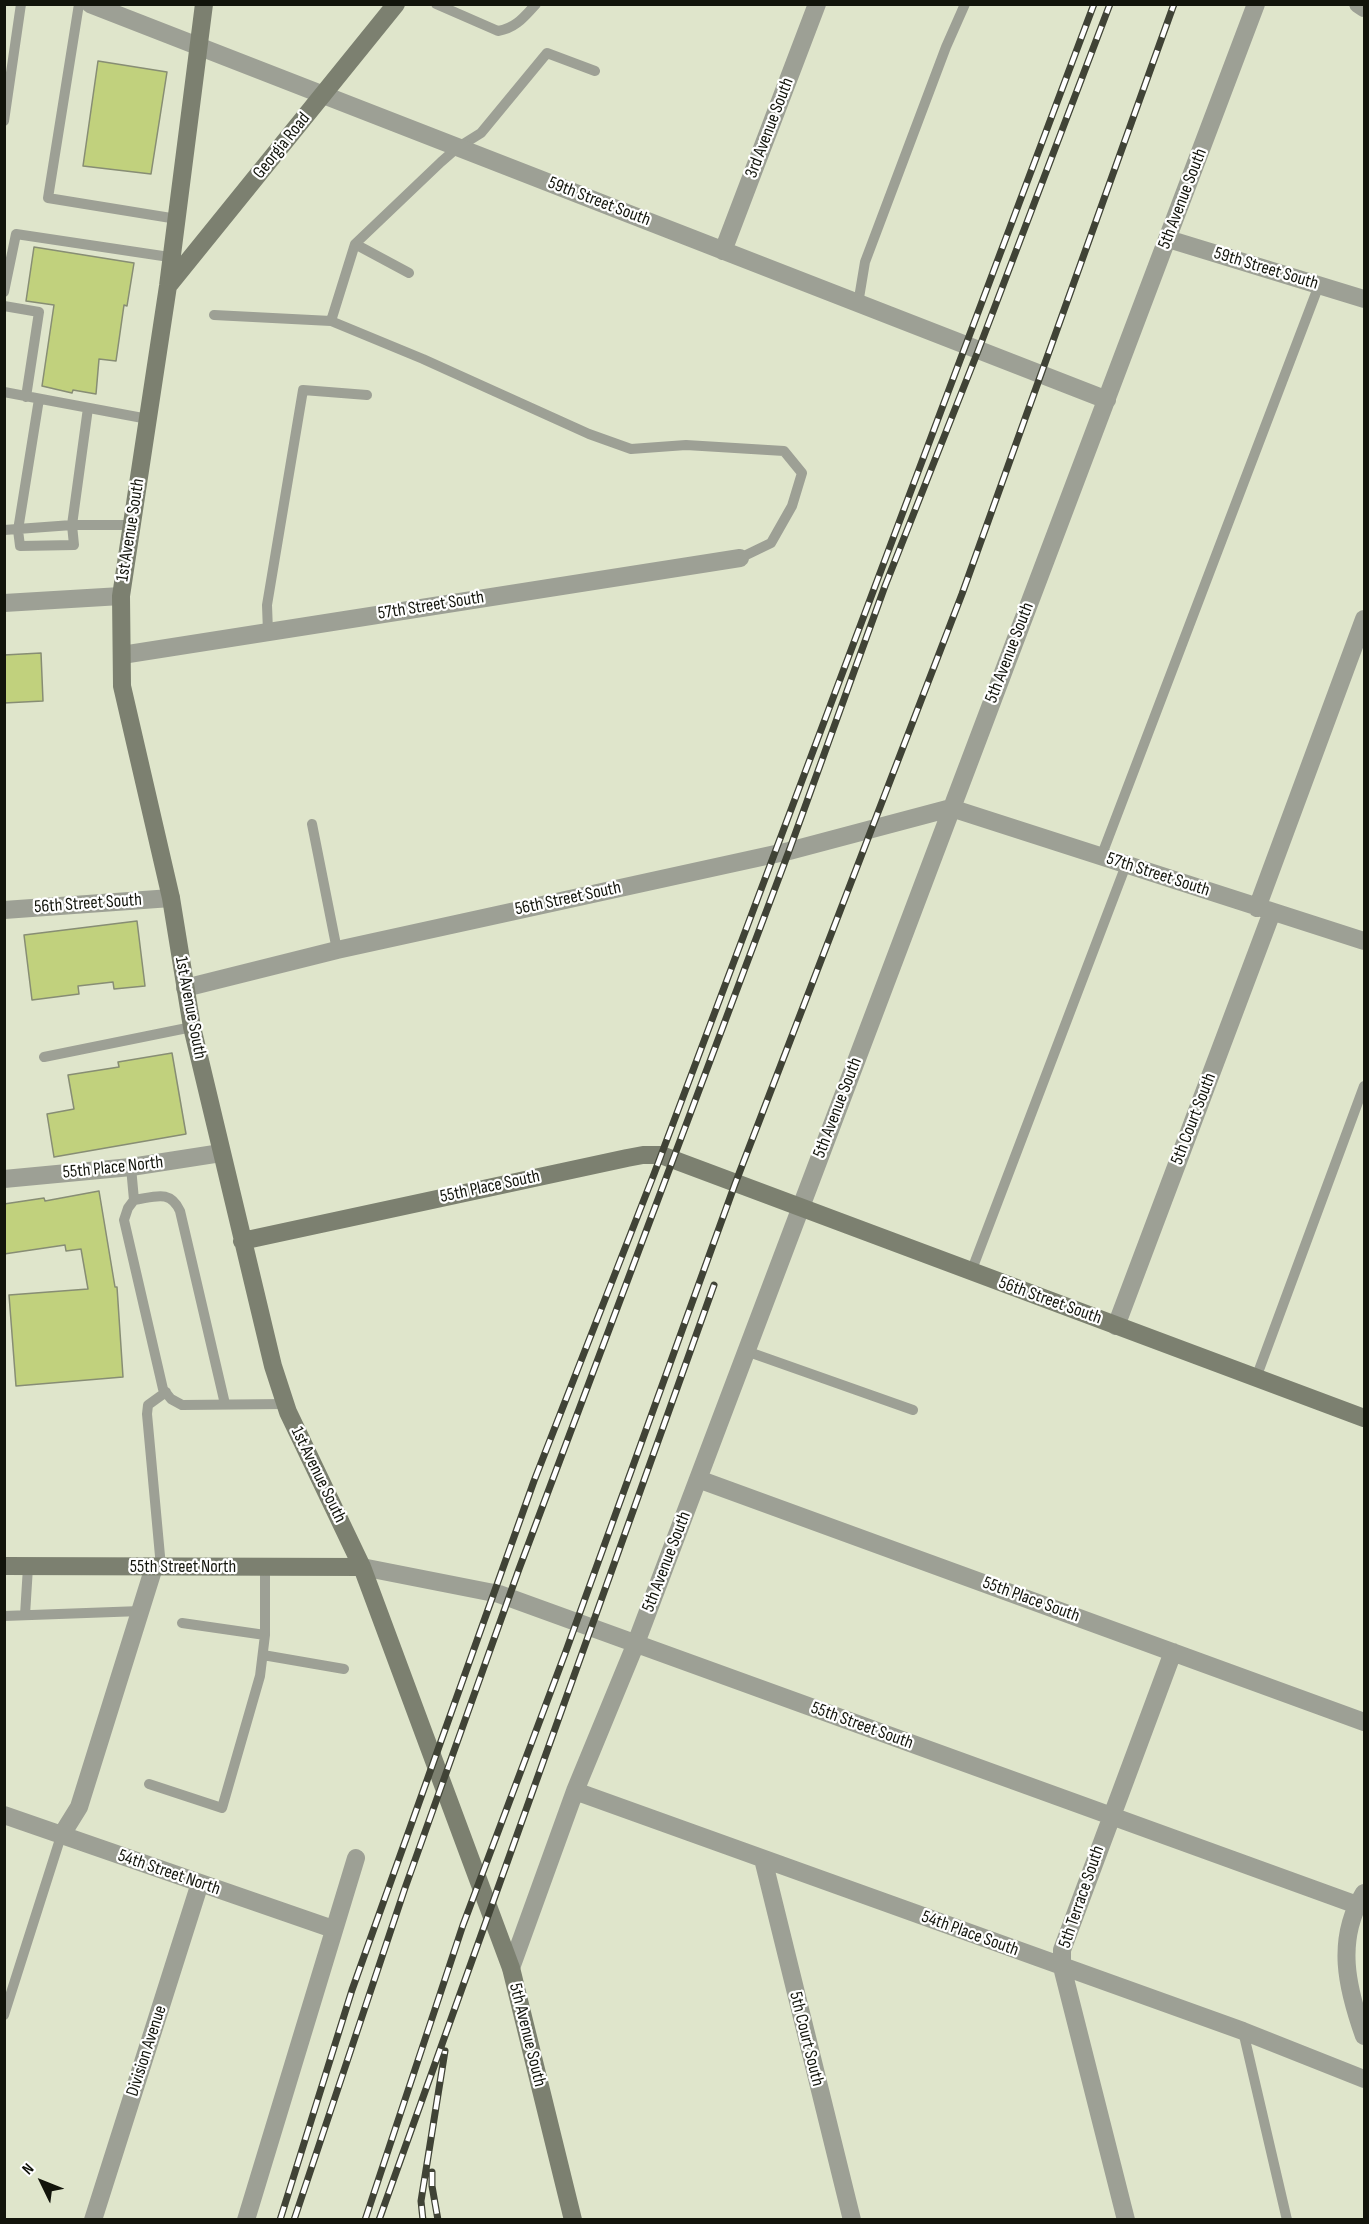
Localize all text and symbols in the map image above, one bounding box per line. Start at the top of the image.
street label: 3rd Avenue South [741,75,799,181]
street label: Georgia Road [249,109,315,183]
street label: 5th Avenue South [1154,146,1212,252]
street label: 59th Street South [545,173,653,231]
street label: 59th Street South [1211,243,1321,295]
street label: 1st Avenue South [112,477,150,583]
street label: 57th Street South [376,587,486,625]
street label: 5th Avenue South [981,600,1039,706]
street label: 57th Street South [1104,848,1212,902]
street label: 56th Street South [513,877,623,921]
street label: 56th Street South [33,889,143,919]
street label: 1st Avenue South [169,955,211,1061]
street label: 5th Avenue South [809,1055,867,1161]
street label: 5th Court South [1167,1070,1221,1168]
street label: 55th Place North [62,1152,164,1184]
street label: 55th Place South [438,1166,542,1208]
street label: 56th Street South [996,1272,1104,1330]
street label: 1st Avenue South [286,1424,350,1526]
street label: 5th Avenue South [638,1509,696,1615]
street label: 55th Street North [130,1556,236,1578]
street label: 55th Place South [980,1572,1082,1628]
street label: 55th Street South [808,1698,916,1754]
street label: 5th Terrace South [1054,1843,1110,1951]
street label: 54th Street North [115,1845,223,1901]
street label: 54th Place South [918,1906,1022,1962]
street label: 5th Avenue South [504,1981,550,2089]
street label: 5th Court South [784,1990,828,2088]
street label: Division Avenue [122,2003,172,2099]
north arrow [12,2152,72,2212]
text: N [19,2160,38,2179]

